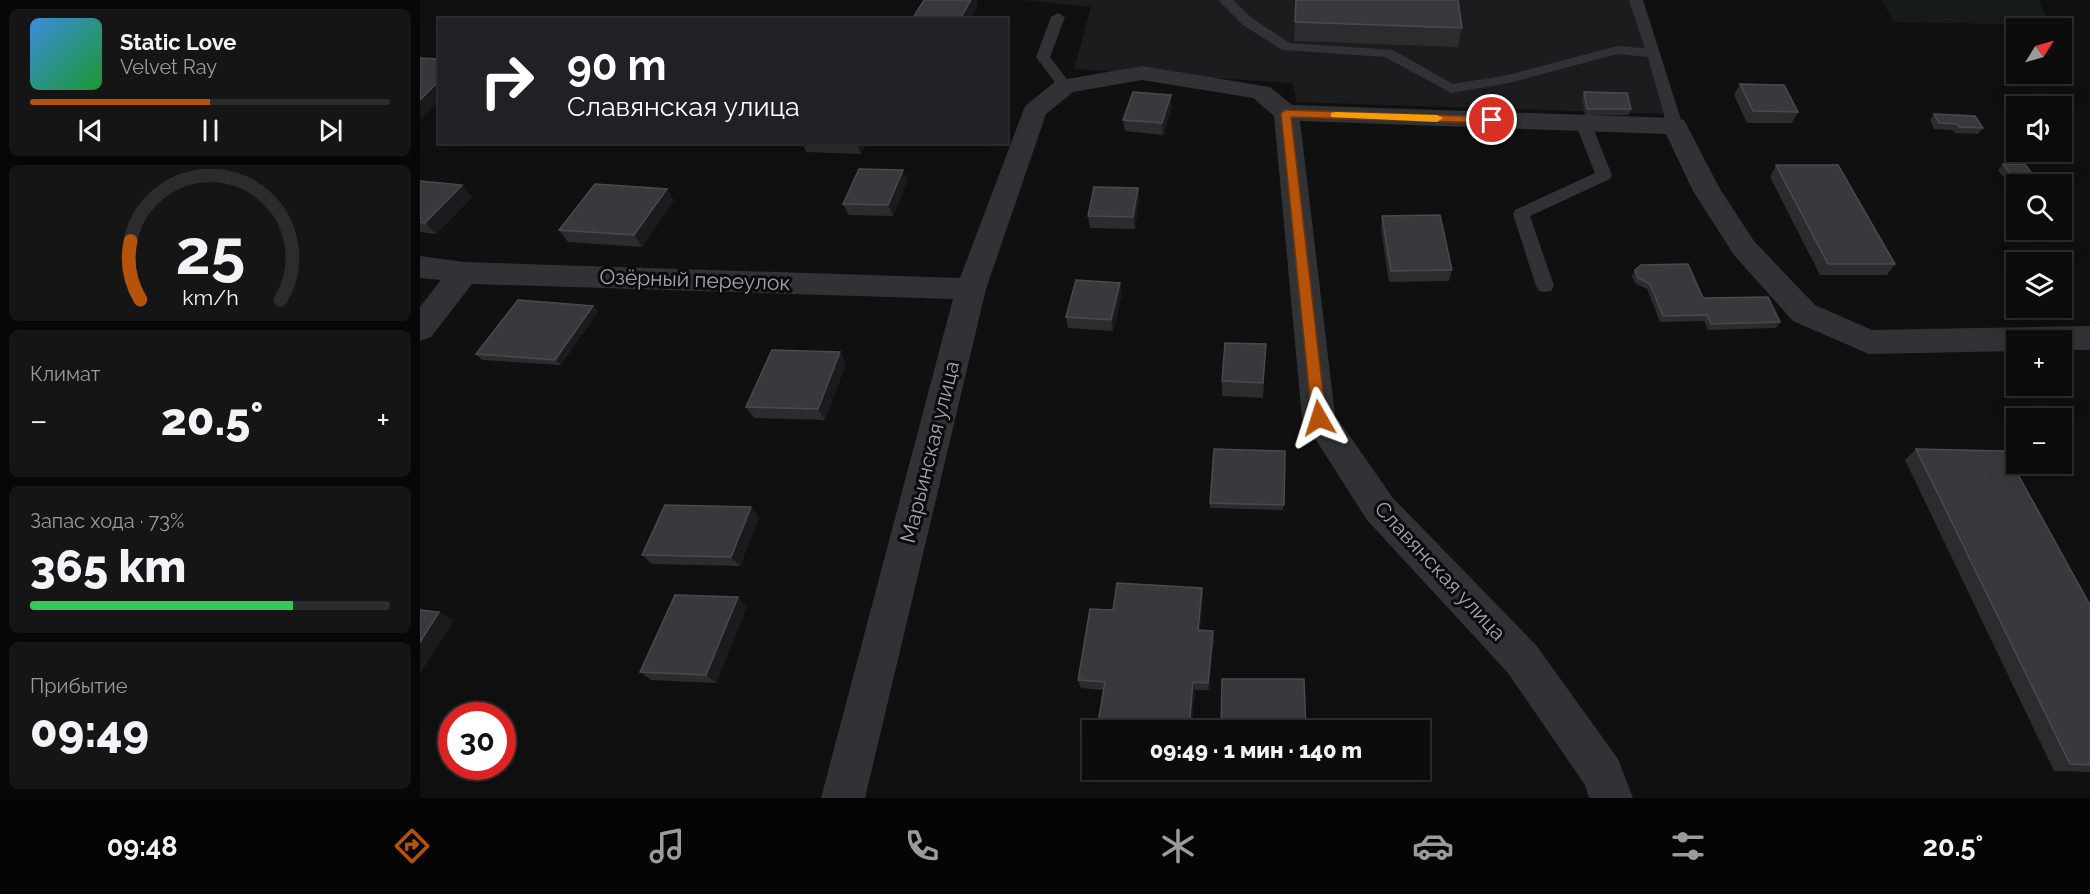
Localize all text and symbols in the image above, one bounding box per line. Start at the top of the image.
north arrow [2006,18,2072,84]
map controls [2006,18,2072,474]
text: Static Love [120,29,237,55]
text: 90 m [567,41,667,90]
icon: right [468,42,546,120]
text: Velvet Ray [120,55,217,79]
text: Славянская улица [567,91,800,122]
pin [1466,94,1517,145]
button: sound [2006,96,2072,162]
icon: arrive [1475,103,1508,136]
icon: previous [74,114,107,147]
icon: pause [194,114,227,147]
icon: next [314,114,347,147]
button: search [2006,174,2072,240]
text: 25 [175,215,245,289]
button: layers [2006,252,2072,318]
street label: Озёрный переулок [599,264,791,295]
text: km/h [182,285,238,310]
button: + [2006,330,2072,396]
street label: Марьинская улица [895,358,964,545]
text: Климат [30,362,100,386]
position arrow [1287,386,1351,450]
text: 20.5° [161,393,263,446]
text: − [30,401,48,440]
text: + [376,401,390,440]
button: − [2006,408,2072,474]
street label: Славянская улица [1369,496,1511,645]
text: Запас хода · 73% [30,509,184,533]
text: 365 km [30,540,186,593]
text: Прибытие [30,674,127,698]
speed limit sign: 30 [438,702,516,780]
text: 09:49 [30,705,149,758]
text: 09:49 · 1 мин · 140 m [1150,737,1362,763]
icon: directions [391,825,433,867]
icon: music [646,825,688,867]
icon: phone [901,825,943,867]
icon: climate [1157,825,1199,867]
icon: car [1412,825,1454,867]
icon: filters [1667,825,1709,867]
text: 09:48 [107,831,178,862]
text: 20.5° [1923,831,1983,862]

